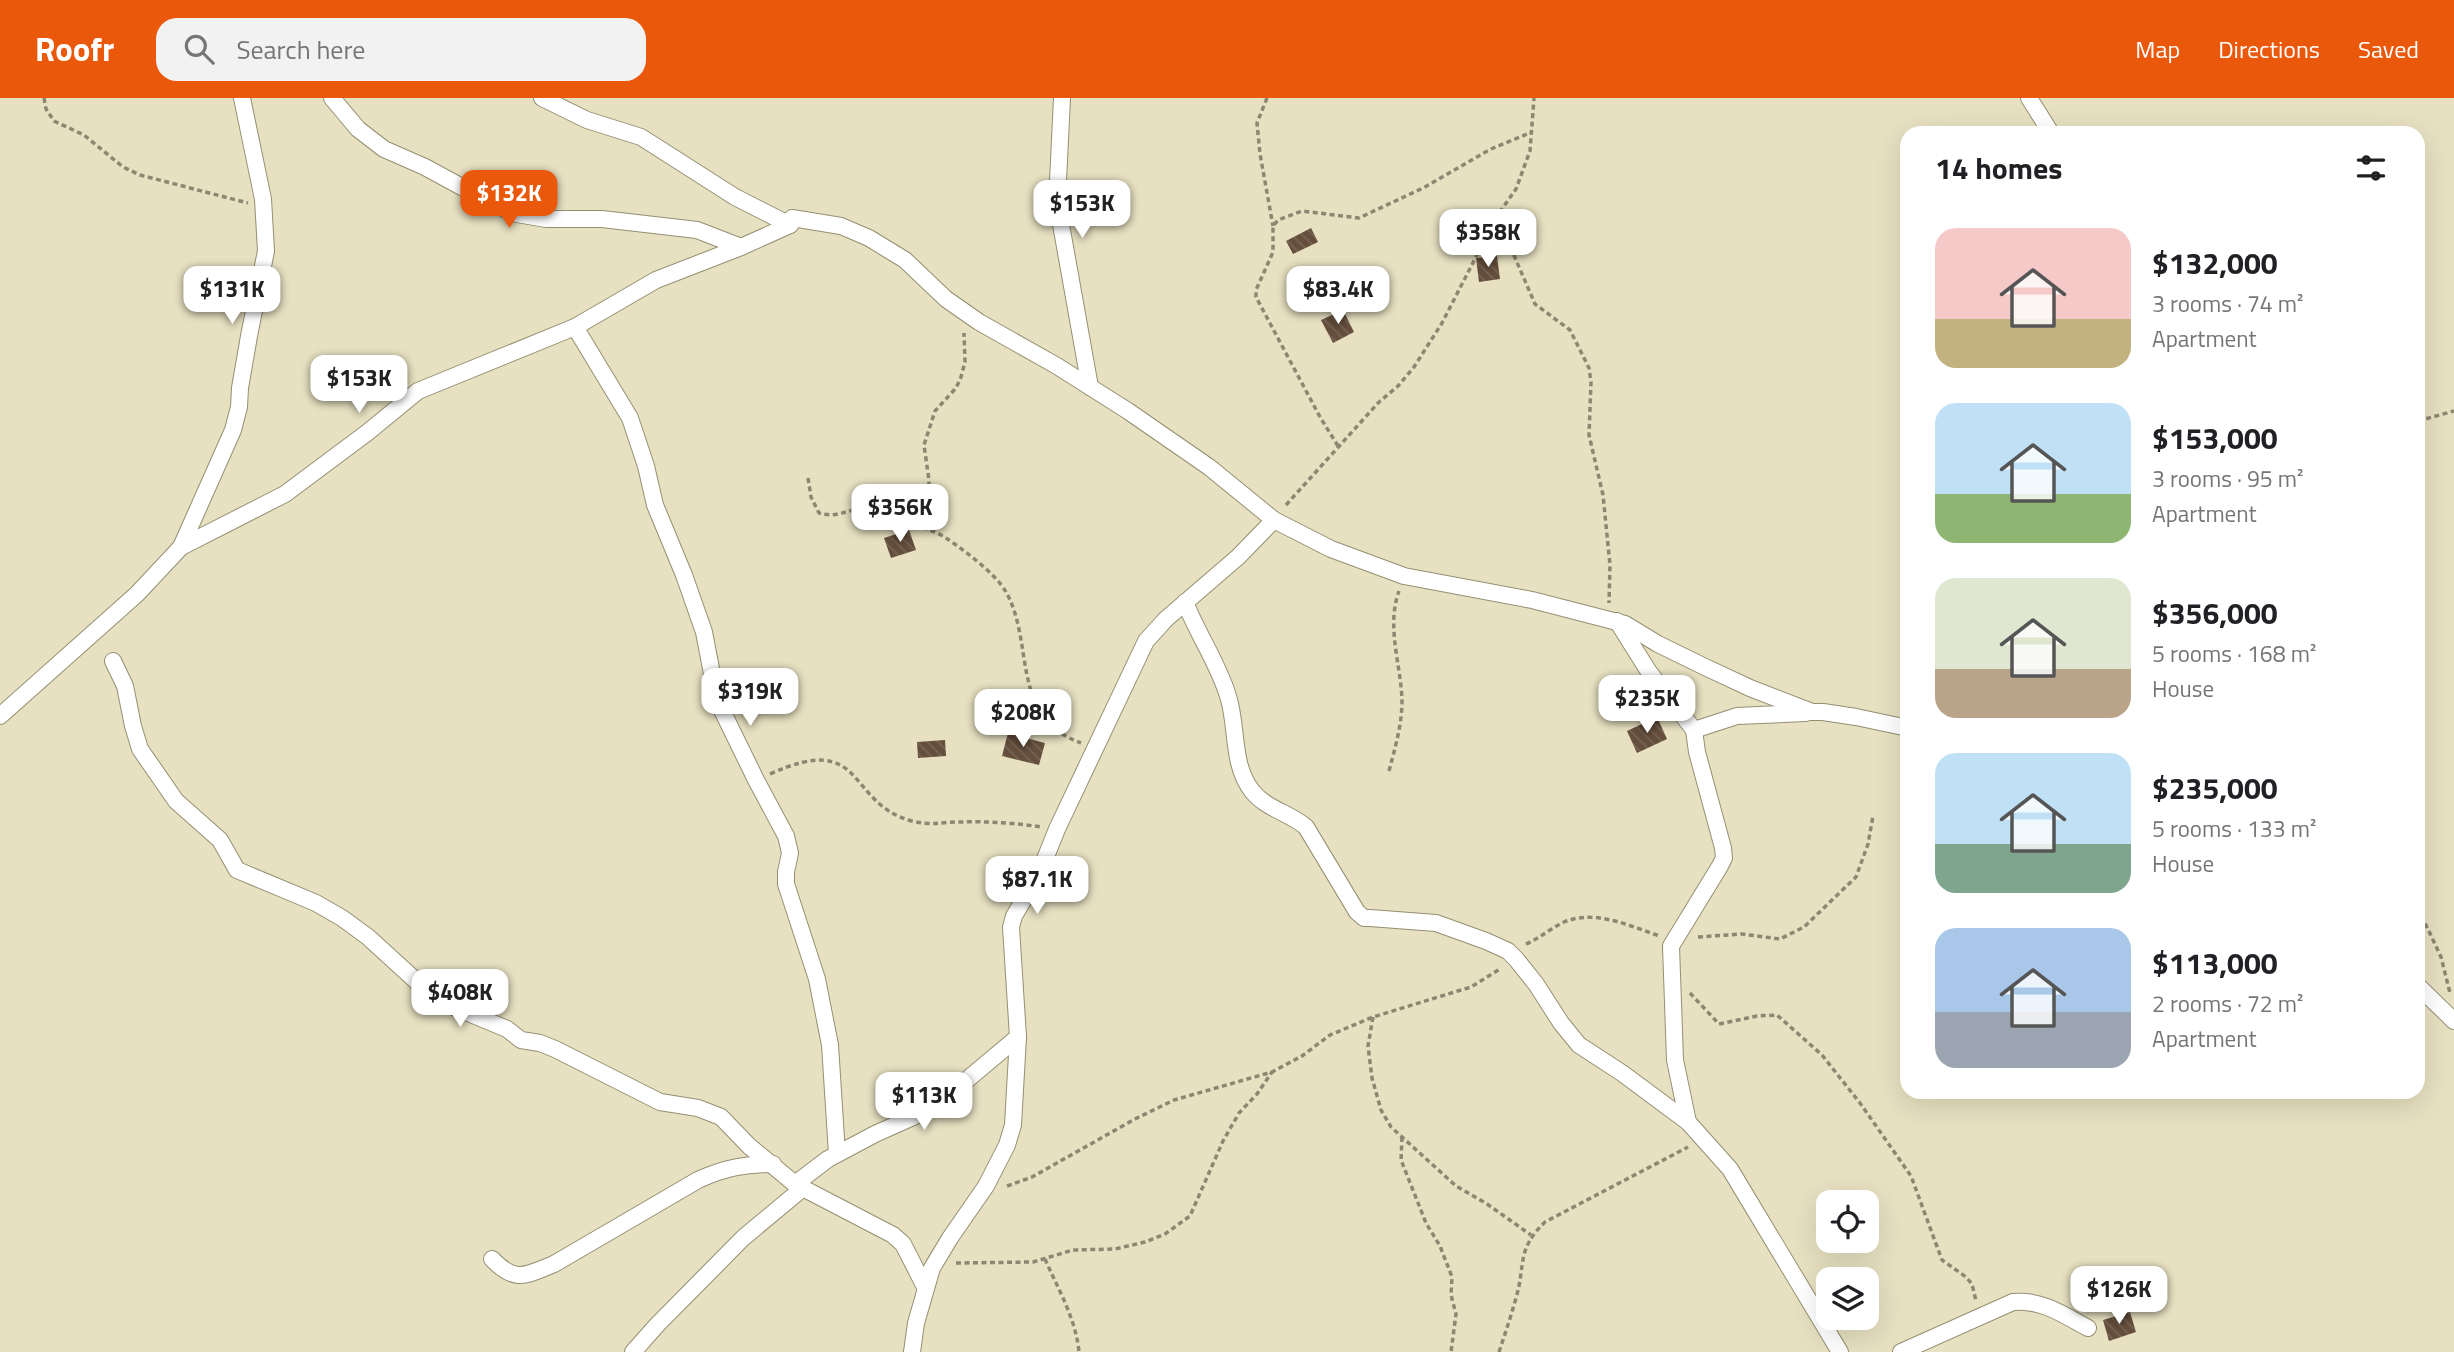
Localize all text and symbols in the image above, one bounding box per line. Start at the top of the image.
search box [156,18,646,81]
text: Roofr [35,24,114,74]
icon: search [180,30,218,68]
text: Search here [236,30,365,69]
text: Map [2135,31,2180,67]
text: Directions [2218,31,2320,67]
text: Saved [2358,31,2419,67]
text: 14 homes [1935,145,2062,191]
icon: filters [2352,149,2390,187]
pin: $132K [460,170,558,230]
text: $132K [476,175,542,210]
pin: $153K [1033,180,1131,240]
text: $153K [1049,185,1115,220]
pin: $358K [1439,209,1537,269]
text: $358K [1455,214,1521,249]
text: $132,000 [2152,240,2278,286]
icon: home [1991,256,2075,340]
pin: $131K [183,266,281,326]
pin: $83.4K [1281,266,1395,326]
text: $131K [199,271,265,306]
text: $83.4K [1302,271,1374,306]
text: 3 rooms · 74 m² [2152,286,2303,321]
text: Apartment [2152,321,2257,356]
pin: $153K [310,356,408,415]
text: $153K [326,360,392,395]
text: $153,000 [2152,415,2278,461]
icon: home [1991,431,2075,515]
text: 3 rooms · 95 m² [2152,461,2303,496]
pin: $356K [851,484,949,544]
text: $356K [867,489,933,524]
text: Apartment [2152,496,2257,531]
text: $356,000 [2152,590,2278,636]
icon: home [1991,606,2075,690]
text: 5 rooms · 168 m² [2152,636,2316,671]
pin: $319K [701,668,799,728]
text: House [2152,671,2214,706]
text: $319K [717,673,783,708]
pin: $235K [1598,676,1696,735]
text: $235K [1614,680,1680,715]
pin: $208K [974,690,1072,749]
text: $208K [990,694,1056,729]
text: $235,000 [2152,765,2278,811]
icon: home [1991,781,2075,865]
text: 5 rooms · 133 m² [2152,811,2316,846]
text: House [2152,846,2214,881]
pin: $87.1K [980,856,1094,916]
text: $87.1K [1001,861,1073,896]
text: $113,000 [2152,940,2278,986]
icon: home [1991,956,2075,1040]
pin: $408K [411,970,509,1029]
text: $408K [427,974,493,1009]
text: 2 rooms · 72 m² [2152,986,2303,1021]
text: Apartment [2152,1021,2257,1056]
pin: $113K [875,1072,973,1132]
text: $113K [891,1077,957,1112]
map controls [1816,1190,1879,1330]
button: locate [1816,1190,1879,1253]
pin: $126K [2070,1266,2168,1326]
button: layers [1816,1267,1879,1330]
text: $126K [2086,1271,2152,1306]

